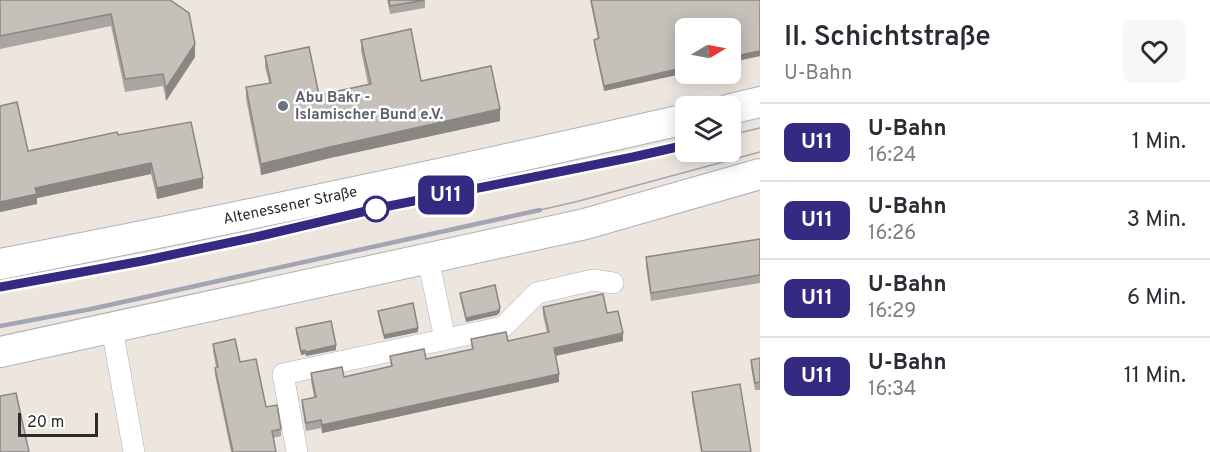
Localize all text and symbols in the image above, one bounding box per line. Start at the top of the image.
north arrow [675,18,741,84]
map controls [675,18,741,162]
text: II. Schichtstraße [784,20,991,56]
button: heart [1123,20,1186,83]
text: U-Bahn [784,61,852,87]
place label: Abu Bakr - Islamischer Bund e.V. [295,89,444,125]
button: layers [675,96,741,162]
marker: Abu Bakr - Islamischer Bund e.V. [276,99,290,113]
text: U-Bahn [868,116,946,143]
text: U11 [801,129,833,156]
text: 1 Min. [1132,129,1186,156]
text: 16:24 [868,143,916,169]
line badge: U11 [412,176,480,214]
text: U11 [430,182,462,209]
street label: Altenessener Straße [222,183,359,230]
text: U-Bahn [868,194,946,221]
unlabelled marker [363,196,389,222]
text: U11 [801,207,833,234]
text: 3 Min. [1127,207,1186,234]
text: 16:26 [868,221,916,247]
text: U-Bahn [868,272,946,299]
text: U11 [801,285,833,312]
text: 6 Min. [1127,285,1186,312]
text: 16:29 [868,299,916,325]
text: U-Bahn [868,350,946,377]
text: U11 [801,363,833,390]
text: 11 Min. [1124,363,1186,390]
text: 16:34 [868,377,916,403]
scale bar [18,410,98,438]
text: 20 m [27,413,64,433]

